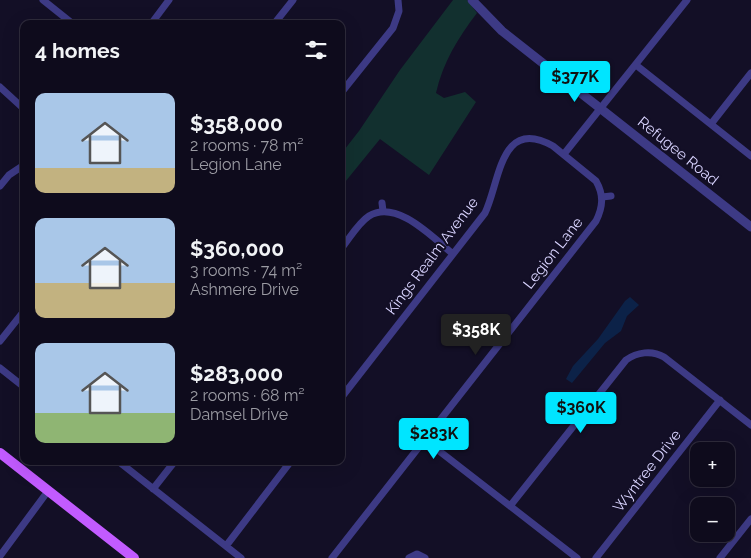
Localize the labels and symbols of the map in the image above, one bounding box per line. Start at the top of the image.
pin: $377K [540,61,610,103]
street label: Refugee Road [634,113,722,189]
street label: Kings Realm Avenue [382,194,482,318]
street label: Legion Lane [519,213,587,292]
pin: $358K [441,314,511,356]
pin: $360K [546,392,616,434]
pin: $283K [399,418,469,460]
street label: Wyntree Drive [609,426,685,516]

